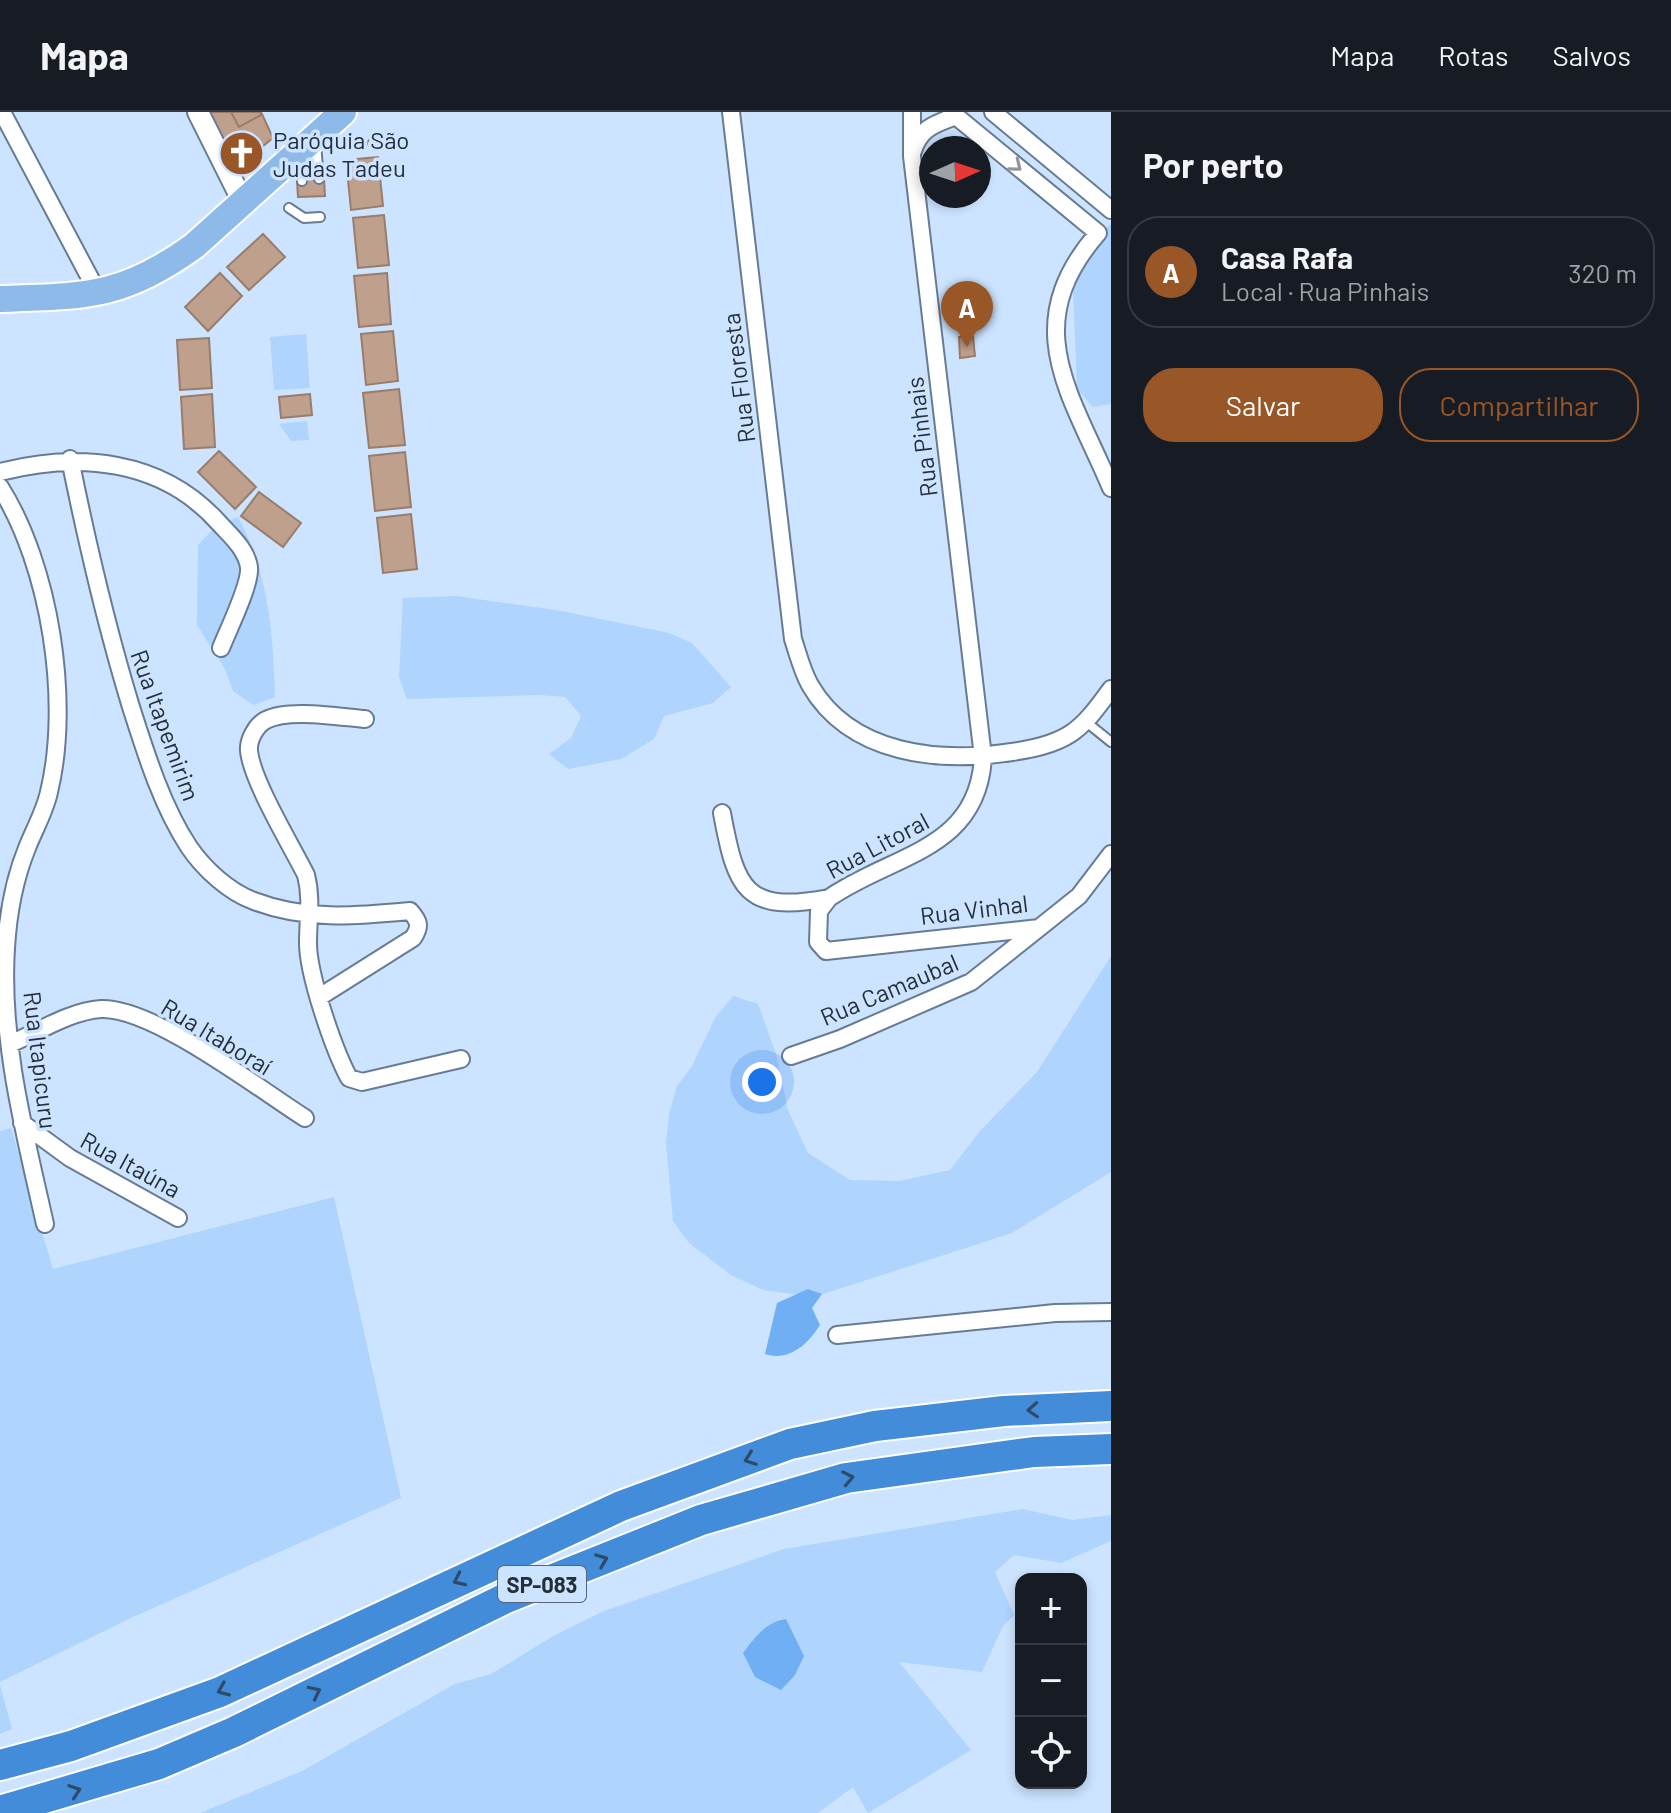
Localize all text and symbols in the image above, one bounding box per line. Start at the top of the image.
text: Mapa [40,32,129,78]
text: Mapa [1330,38,1394,72]
text: Rotas [1438,38,1508,72]
text: Salvos [1552,38,1631,72]
place label: Paróquia São Judas Tadeu [273,125,409,182]
church icon: Paróquia São Judas Tadeu [218,129,266,177]
north arrow [919,136,991,208]
text: Por perto [1143,144,1284,185]
one-way arrow [1007,156,1021,171]
text: Casa Rafa [1221,239,1353,275]
text: A [1162,257,1180,288]
text: 320 m [1568,257,1637,288]
text: Local · Rua Pinhais [1221,275,1429,306]
pin: A [941,281,993,347]
street label: Rua Floresta [716,311,760,445]
button: Salvar [1143,368,1383,442]
button: Compartilhar [1399,368,1639,442]
street label: Rua Pinhais [899,375,943,499]
street label: Rua Itapemirim [125,646,207,804]
street label: Rua Litoral [821,806,933,884]
street label: Rua Vinhal [918,888,1030,930]
street label: Rua Camaubal [816,947,962,1031]
street label: Rua Itapicuru [18,990,64,1130]
street label: Rua Itaboraí [156,992,278,1080]
your location [742,1062,782,1102]
street label: Rua Itaúna [76,1125,186,1203]
one-way arrow [1026,1401,1039,1418]
one-way arrow [744,1449,758,1465]
one-way arrow [841,1470,855,1487]
one-way arrow [594,1553,608,1569]
road number: SP-083 [498,1566,586,1602]
one-way arrow [452,1570,467,1586]
map controls [1015,1573,1087,1789]
button: + [1015,1573,1087,1645]
button: − [1015,1645,1087,1717]
one-way arrow [217,1680,231,1696]
one-way arrow [307,1686,322,1702]
button: locate [1015,1717,1087,1789]
one-way arrow [68,1784,82,1800]

